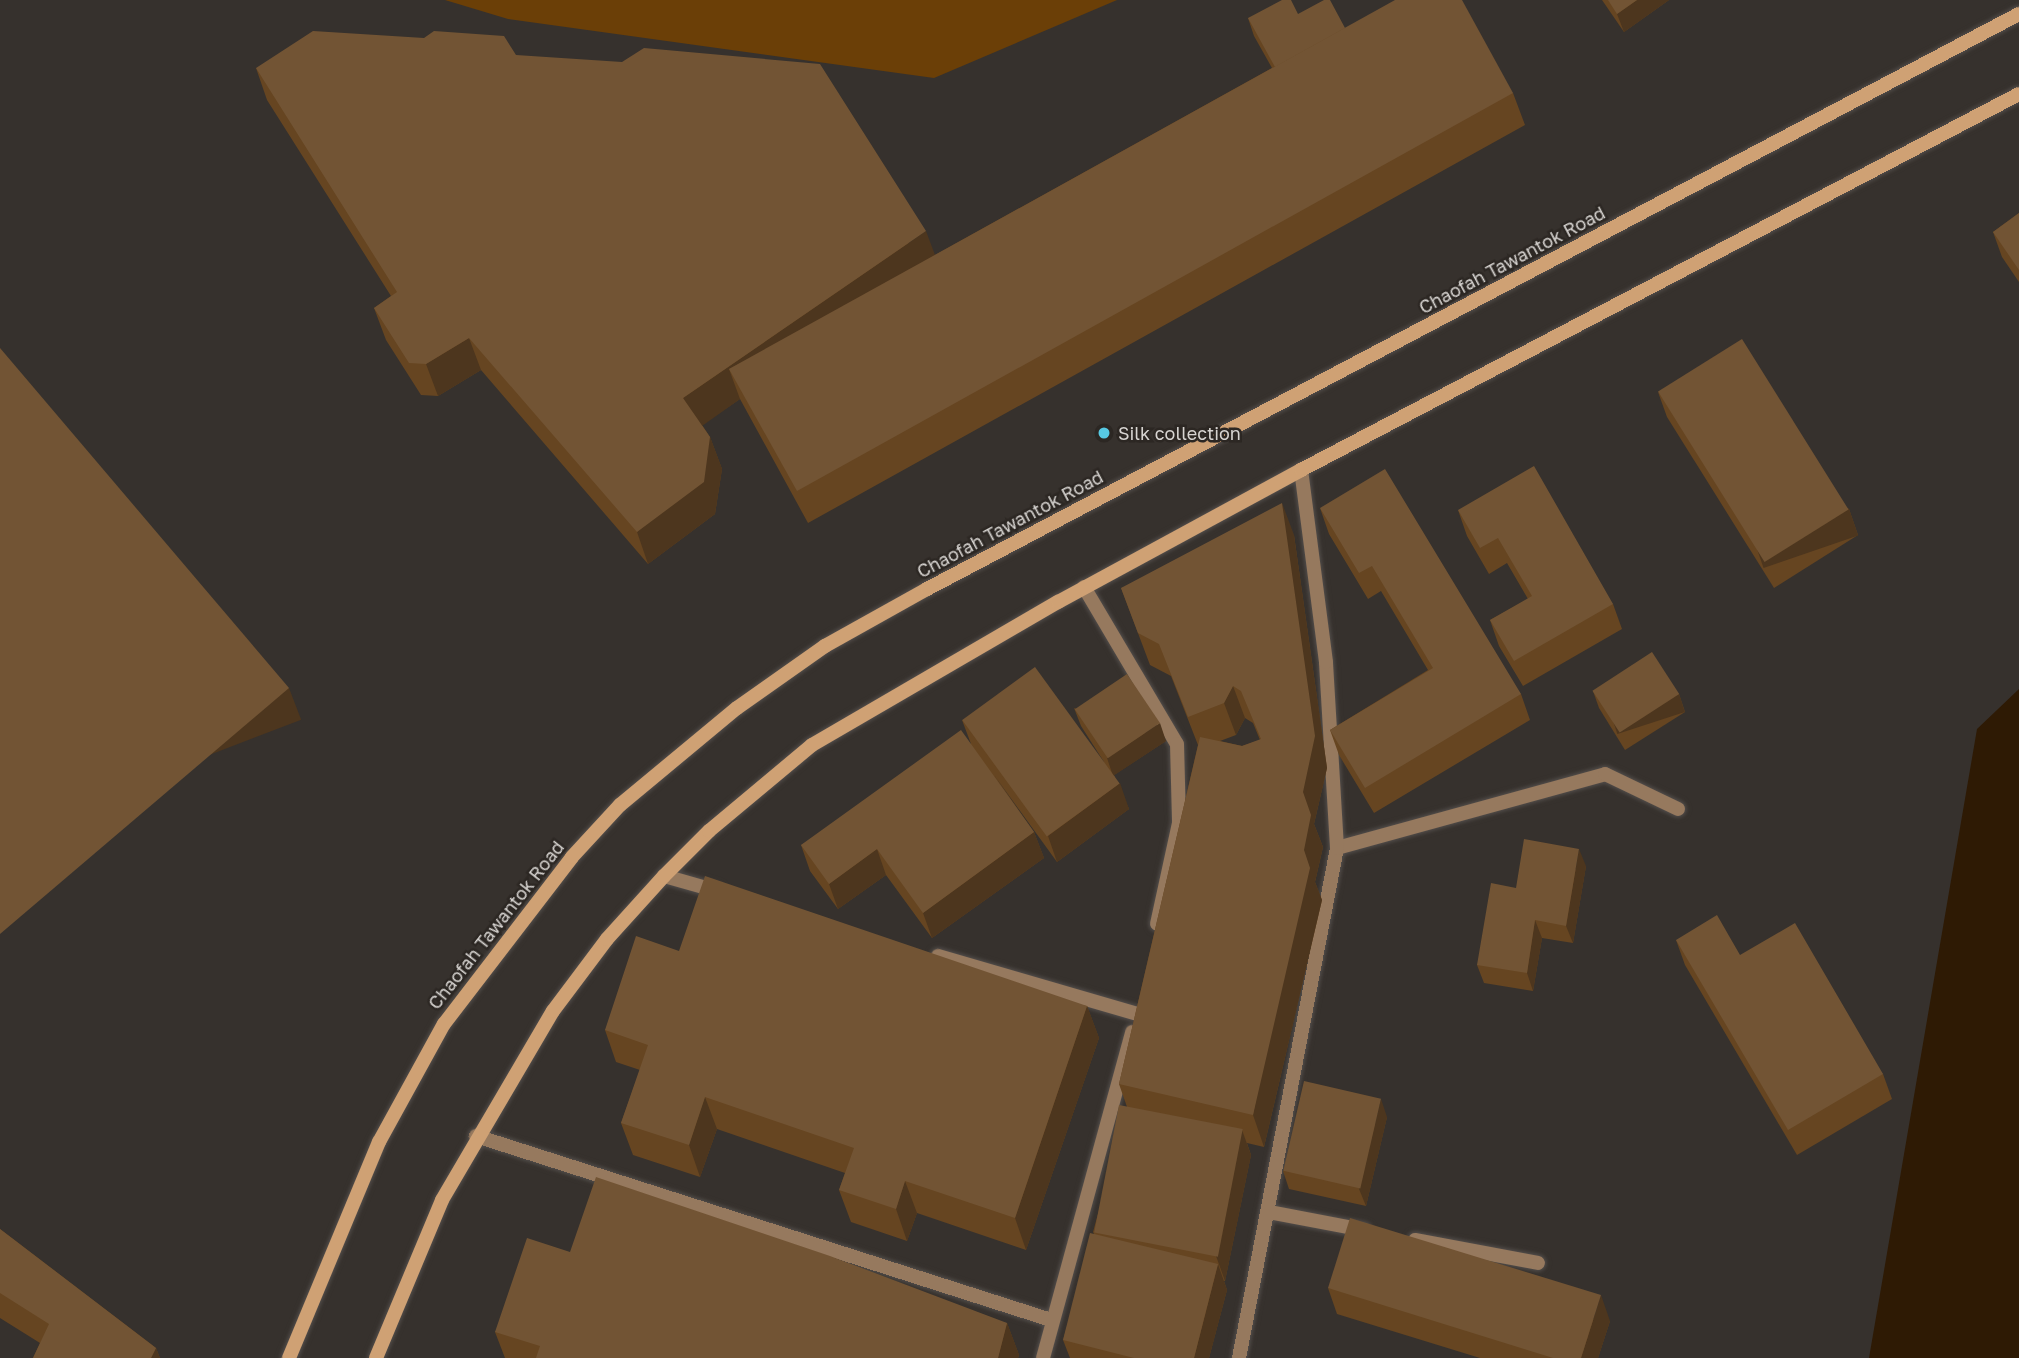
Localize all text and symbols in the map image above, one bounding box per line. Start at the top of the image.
street label: Chaofah Tawantok Road [1415,202,1609,318]
place label: Silk collection [1118,422,1241,444]
marker: Silk collection [1096,425,1112,441]
street label: Chaofah Tawantok Road [913,466,1107,582]
street label: Chaofah Tawantok Road [424,837,568,1013]

